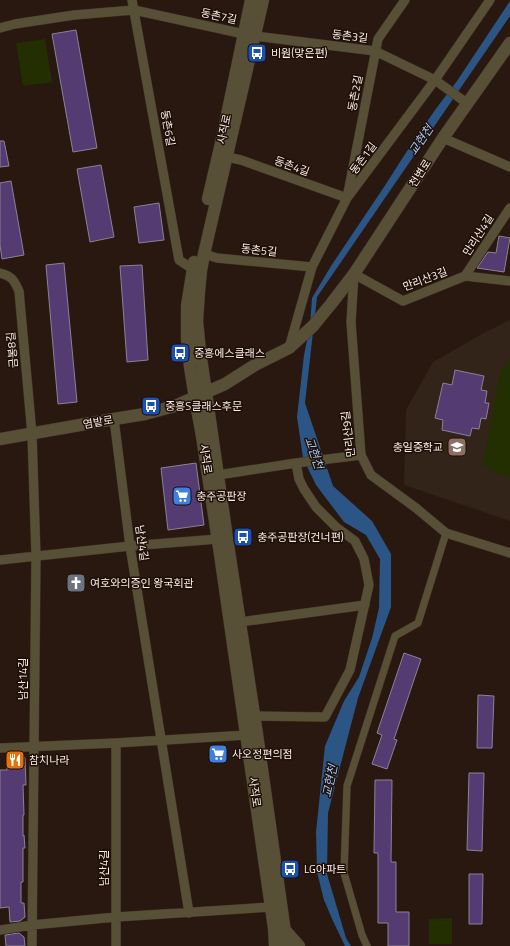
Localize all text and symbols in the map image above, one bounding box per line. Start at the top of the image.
street label: 동촌7길 [199,4,239,28]
street label: 동촌3길 [331,26,369,46]
bus stop icon: 비원(맞은편) [246,42,268,64]
place label: 비원(맞은편) [271,45,328,61]
street label: 동촌2길 [344,74,366,112]
street label: 동촌6길 [157,109,179,147]
street label: 사직로 [213,112,235,146]
water label: 교현천 [403,119,439,159]
street label: 동촌1길 [346,139,380,177]
street label: 동촌4길 [272,152,312,180]
street label: 천변로 [405,156,435,190]
street label: 만리산4길 [459,211,497,259]
street label: 동촌5길 [240,240,278,260]
street label: 만리산3길 [400,263,450,295]
street label: 금봉8길 [2,331,22,369]
bus stop icon: 중흥에스클래스 [169,342,191,364]
place label: 중흥에스클래스 [194,345,265,361]
bus stop icon: 중흥S클래스후문 [140,395,162,417]
place label: 중흥S클래스후문 [165,398,242,414]
street label: 만리산9길 [337,410,359,458]
street label: 염밭로 [82,411,114,433]
water label: 교현천 [300,434,329,473]
school or university icon: 충일중학교 [446,436,468,458]
place label: 충일중학교 [392,439,443,455]
street label: 사직로 [196,443,216,475]
supermarket icon: 충주공판장 [171,485,193,507]
place label: 충주공판장 [196,488,247,504]
street label: 남산4길 [132,524,152,562]
bus stop icon: 충주공판장(건너편) [232,526,254,548]
place label: 충주공판장(건너편) [257,529,344,545]
church icon: 여호와의증인 왕국회관 [65,572,87,594]
place label: 여호와의증인 왕국회관 [90,575,194,591]
street label: 남산14길 [15,658,31,700]
supermarket icon: 사오정편의점 [207,743,229,765]
place label: 사오정편의점 [232,746,293,762]
restaurant icon: 참치나라 [4,749,26,771]
place label: 참치나라 [29,752,69,768]
water label: 교현천 [317,761,343,799]
street label: 사직로 [245,776,265,808]
street label: 남산4길 [96,850,112,886]
bus stop icon: LG아파트 [279,858,301,880]
place label: LG아파트 [304,861,346,877]

